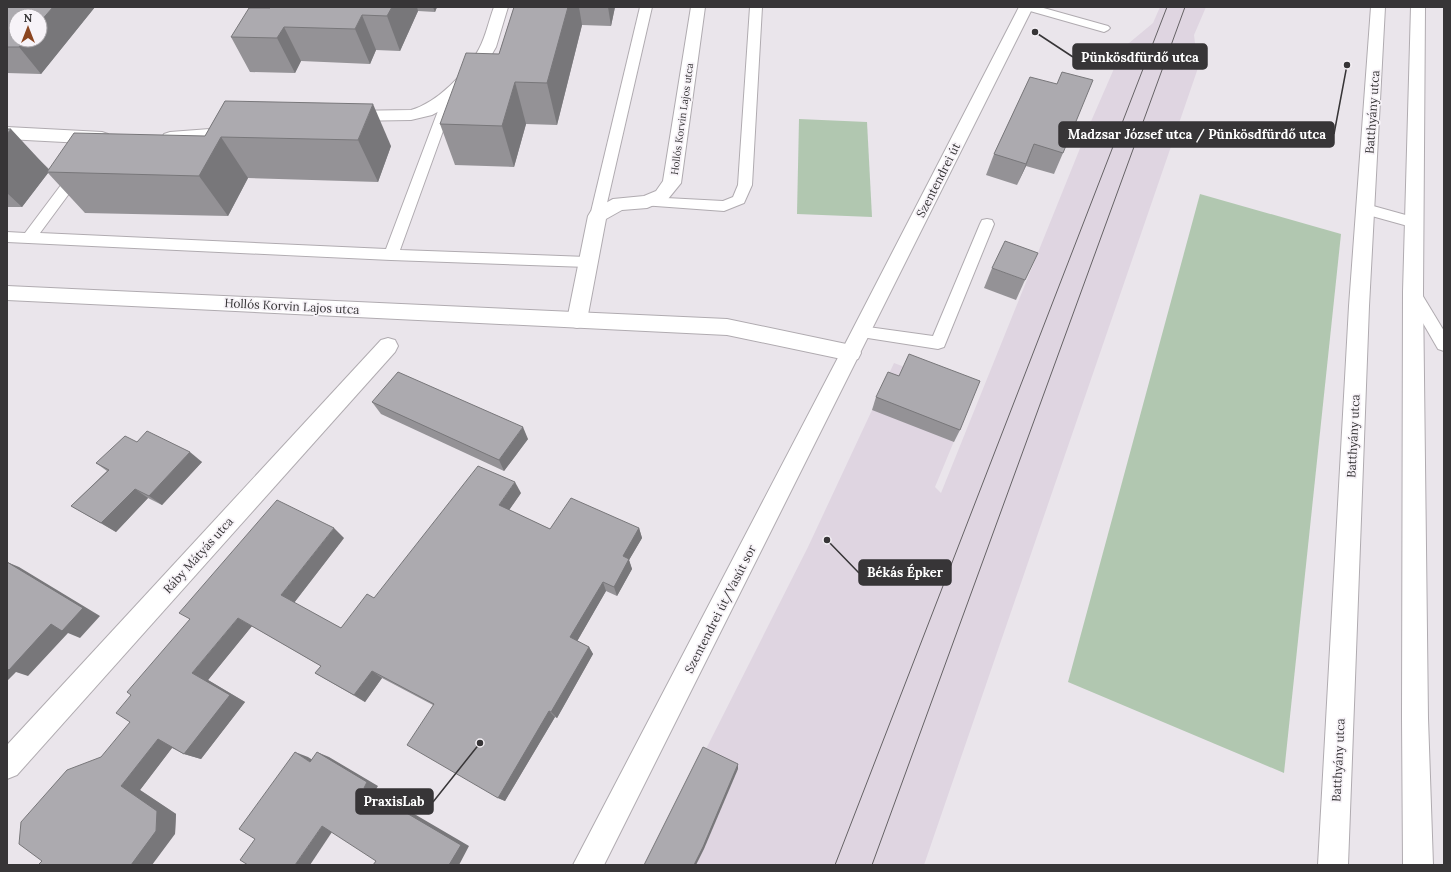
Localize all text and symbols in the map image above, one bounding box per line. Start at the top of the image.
north arrow [8,8,48,48]
text: N [24,11,33,25]
callout: Pünkösdfürdő utca [1073,44,1207,69]
text: Pünkösdfürdő utca [1081,49,1199,66]
street label: Hollós Korvin Lajos utca [668,62,696,176]
street label: Batthyány utca [1362,70,1382,154]
callout: Madzsar József utca / Pünkösdfürdő utca [1059,122,1334,147]
text: Madzsar József utca / Pünkösdfürdő utca [1068,126,1326,143]
street label: Szentendrei út [913,140,963,220]
street label: Hollós Korvin Lajos utca [224,295,360,317]
street label: Batthyány utca [1343,394,1363,478]
street label: Ráby Mátyás utca [160,514,236,596]
street label: Szentendrei út/Vasút sor [681,542,760,676]
callout: Békás Épker [859,560,951,585]
text: Békás Épker [867,563,944,581]
street label: Batthyány utca [1328,718,1348,802]
callout: PraxisLab [356,789,433,814]
text: PraxisLab [364,793,425,810]

